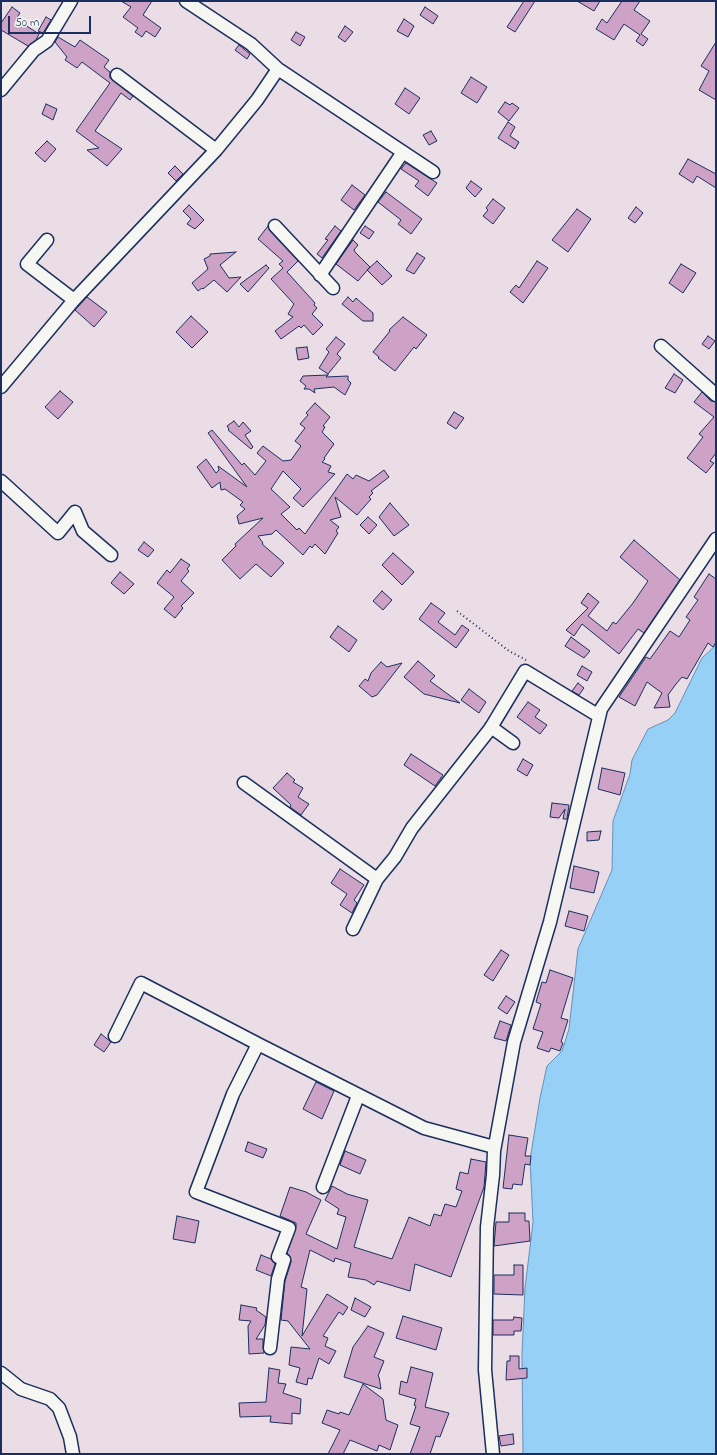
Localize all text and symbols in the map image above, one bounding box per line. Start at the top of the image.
scale bar [10,8,93,34]
text: 50 m [15,14,39,32]

